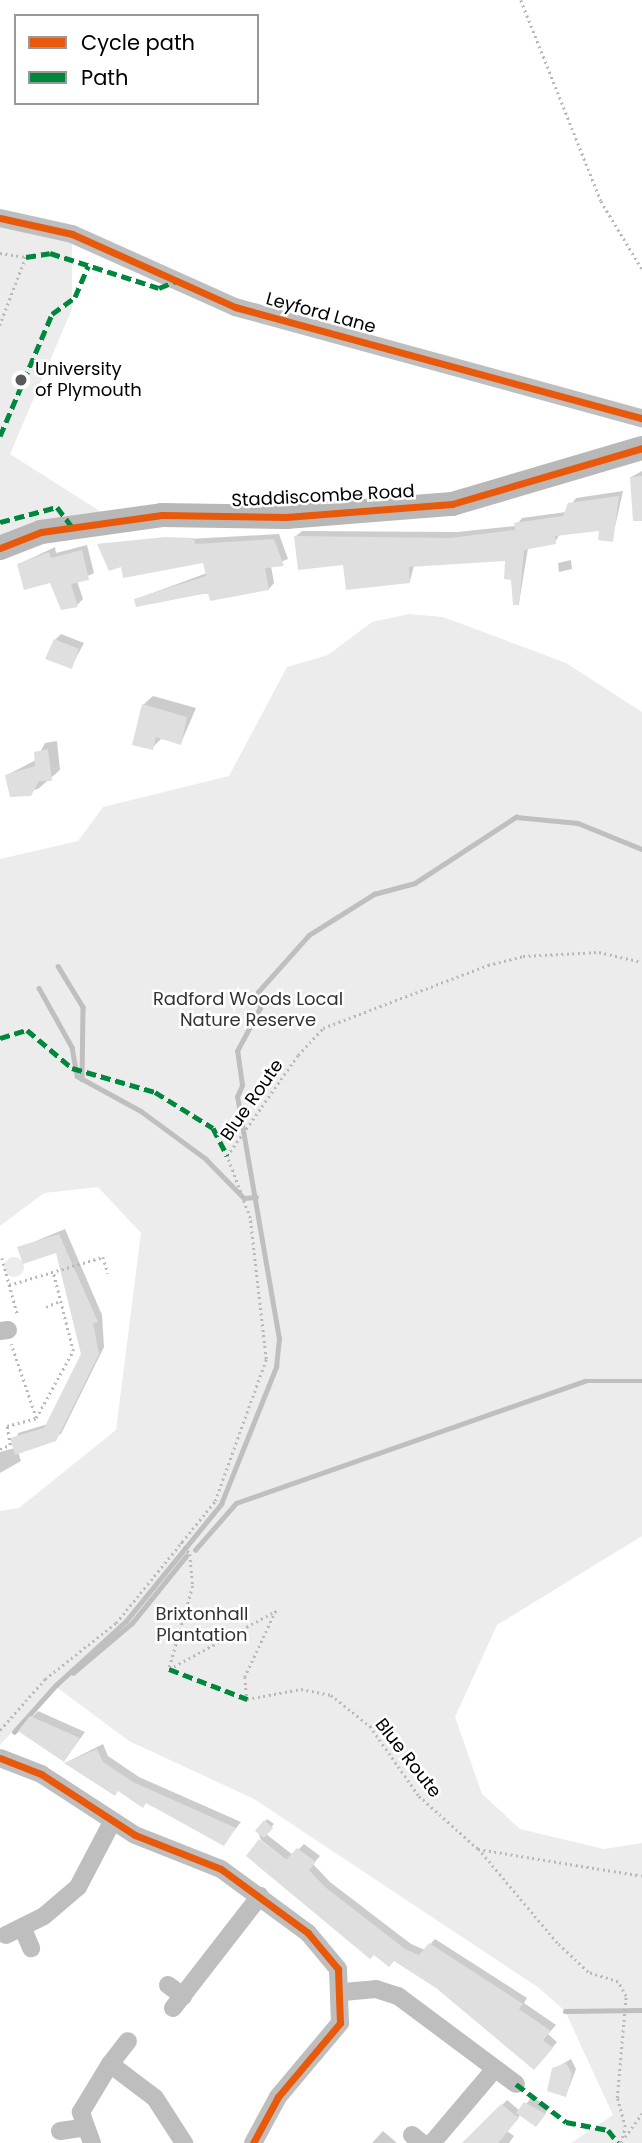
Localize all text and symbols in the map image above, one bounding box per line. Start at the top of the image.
legend [14,14,259,105]
text: Cycle path [81,28,195,57]
text: Path [81,63,128,92]
street label: Leyford Lane [264,288,378,338]
place label: University of Plymouth [35,359,142,402]
marker: University of Plymouth [13,372,29,388]
street label: Staddiscombe Road [231,480,415,512]
park label: Radford Woods Local Nature Reserve [153,989,343,1032]
street label: Blue Route [216,1055,288,1145]
park label: Brixtonhall Plantation [156,1604,248,1646]
street label: Blue Route [370,1714,446,1802]

